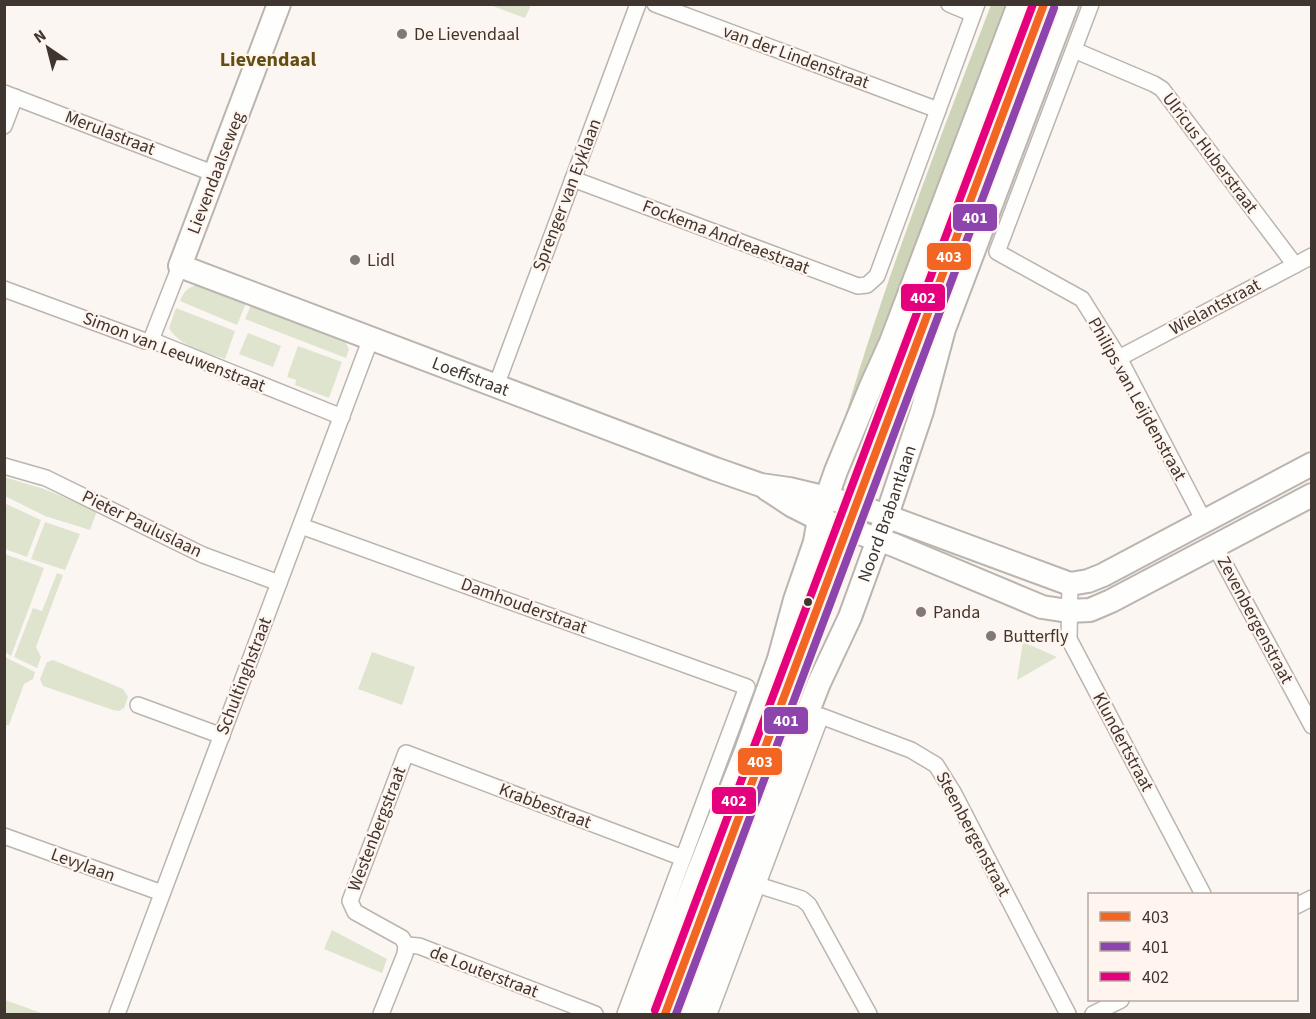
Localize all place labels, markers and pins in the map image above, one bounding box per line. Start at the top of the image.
place label: De Lievendaal [414,22,520,47]
marker: De Lievendaal [395,27,409,41]
place label: Lidl [367,248,395,273]
marker: Lidl [348,253,362,267]
unlabelled marker [802,596,814,608]
place label: Panda [933,600,980,625]
marker: Panda [914,605,928,619]
place label: Butterfly [1003,624,1069,649]
marker: Butterfly [984,629,998,643]

